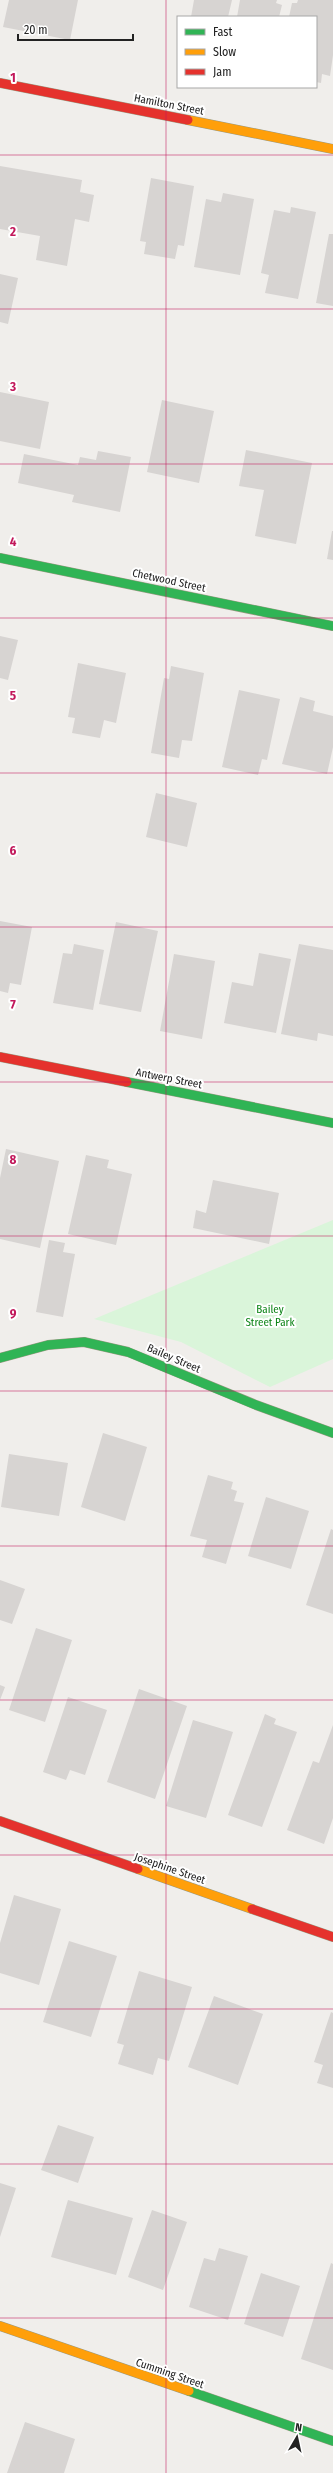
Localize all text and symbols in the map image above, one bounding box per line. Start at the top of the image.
scale bar [18,16,133,42]
legend [177,16,317,88]
text: 20 m [24,23,48,37]
text: Fast [213,25,232,39]
text: Slow [213,45,236,59]
text: Jam [213,65,231,79]
text: 1 [10,70,16,85]
street label: Hamilton Street [133,91,205,118]
text: 2 [9,224,16,239]
text: 3 [9,379,16,394]
text: 4 [10,534,17,549]
street label: Chetwood Street [131,566,207,595]
text: 5 [10,688,16,703]
text: 6 [10,843,17,858]
text: 7 [10,997,16,1012]
street label: Antwerp Street [135,1066,203,1091]
text: 8 [10,1152,17,1167]
park label: Bailey Street Park [245,1303,295,1329]
text: 9 [10,1306,17,1321]
street label: Bailey Street [145,1341,203,1376]
street label: Josephine Street [133,1850,207,1887]
street label: Cumming Street [134,2356,206,2391]
north arrow [277,2417,317,2457]
text: N [294,2421,303,2435]

